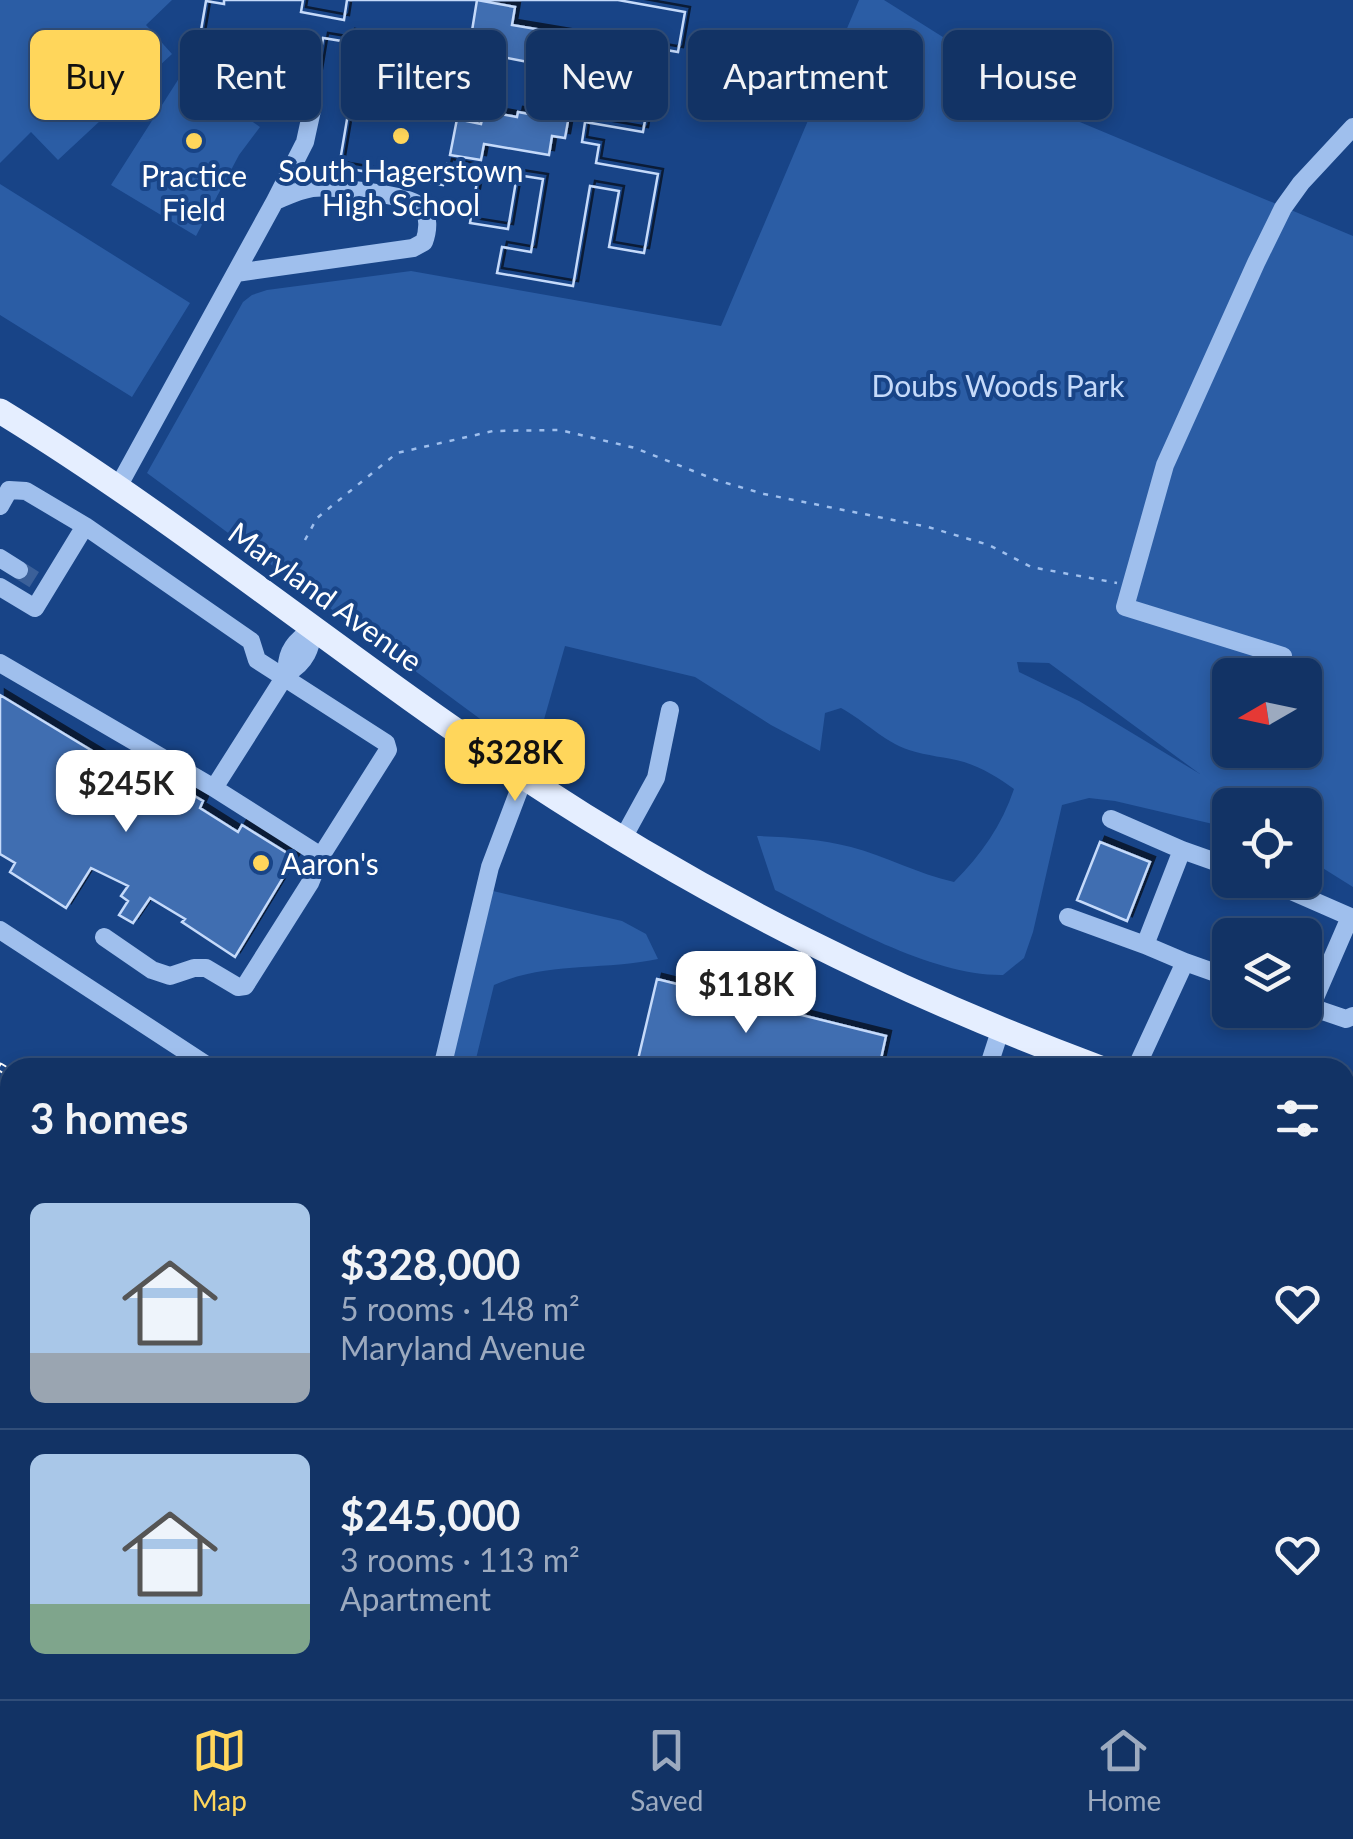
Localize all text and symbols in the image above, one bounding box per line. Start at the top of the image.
chip: Buy [30,30,160,120]
chip: Rent [180,30,321,120]
chip: Filters [341,30,506,120]
chip: New [526,30,668,120]
chip: Apartment [688,30,923,120]
chip: House [943,30,1112,120]
marker: South Hagerstown High School [390,125,412,147]
marker: Practice Field [183,130,205,152]
place label: South Hagerstown High School [278,152,524,222]
place label: Practice Field [141,157,247,227]
park label: Doubs Woods Park [872,367,1125,403]
street label: Maryland Avenue [222,514,430,678]
north arrow [1212,658,1322,768]
map controls [1212,658,1322,1028]
pin: $328K [445,719,585,804]
text: $328K [467,732,563,771]
pin: $245K [56,750,196,835]
text: $245K [78,763,174,802]
button: locate [1212,788,1322,898]
place label: Aaron's [281,845,379,881]
marker: Aaron's [250,852,272,874]
button: layers [1212,918,1322,1028]
pin: $118K [676,951,816,1036]
text: $118K [698,964,794,1003]
icon: filters [1270,1091,1325,1146]
text: 3 homes [30,1093,188,1143]
text: $328,000 [340,1239,520,1289]
icon: home [110,1243,230,1363]
icon: heart [1270,1276,1325,1331]
text: 5 rooms · 148 m² [340,1289,580,1328]
text: Maryland Avenue [340,1328,586,1367]
text: $245,000 [340,1490,520,1540]
icon: home [110,1494,230,1614]
icon: heart [1270,1527,1325,1582]
text: 3 rooms · 113 m² [340,1540,580,1579]
text: Apartment [340,1579,491,1618]
tab: Map [192,1723,247,1817]
tab: Saved [630,1723,703,1817]
tab: Home [1087,1723,1161,1817]

